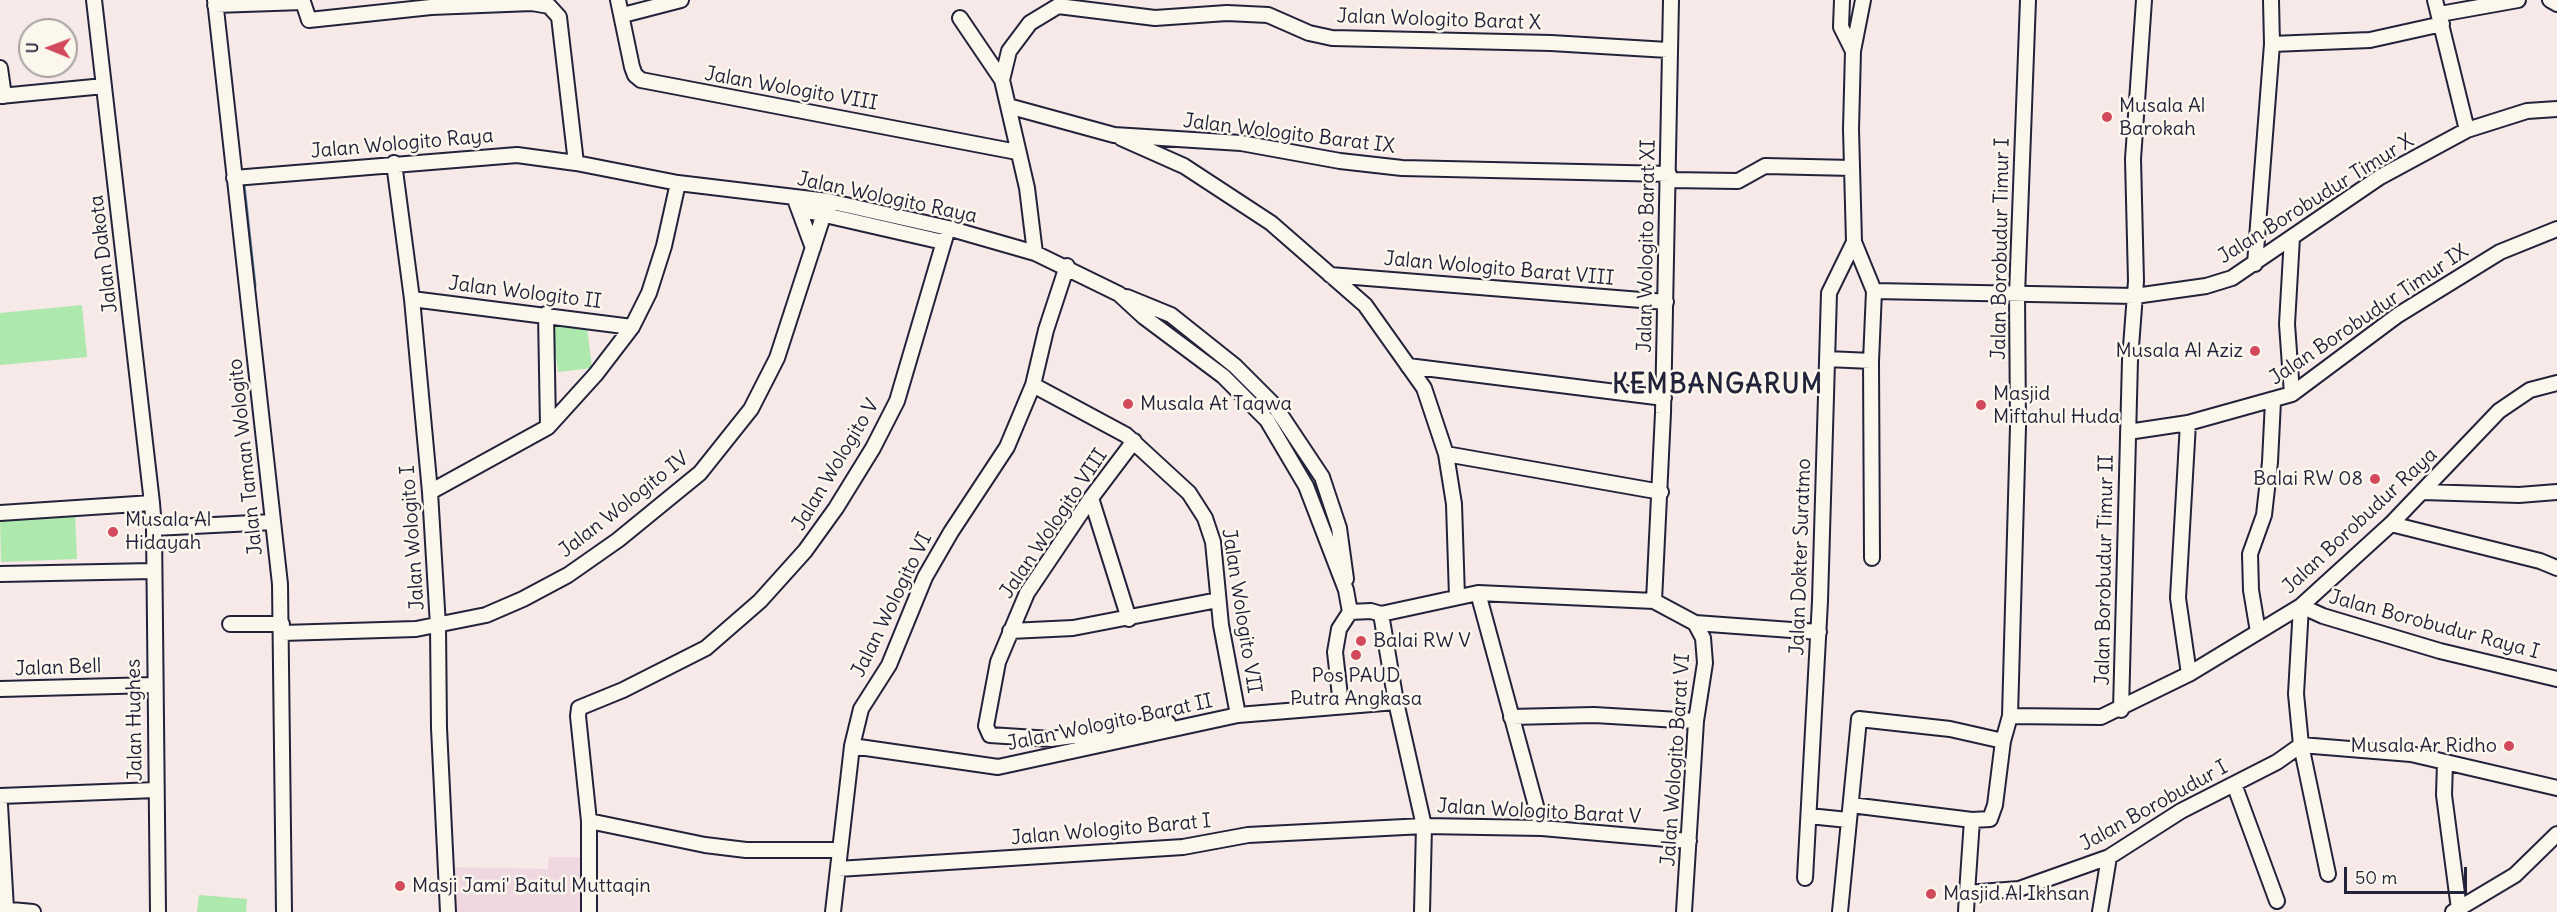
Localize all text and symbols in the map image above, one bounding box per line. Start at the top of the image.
street label: Jalan Wologito Barat X [1336,4,1542,36]
north arrow [18,18,78,78]
text: U [22,42,42,53]
street label: Jalan Wologito VIII [703,62,879,116]
place label: Musala Al Barokah [2119,94,2205,141]
street label: Jalan Wologito Barat IX [1182,109,1396,159]
marker: Musala Al Barokah [2100,110,2114,124]
street label: Jalan Wologito Raya [310,124,494,164]
street label: Jalan Borobudur Timur X [2214,129,2418,269]
street label: Jalan Borobudur Timur I [1987,138,2015,360]
street label: Jalan Wologito Barat XI [1633,139,1661,353]
street label: Jalan Wologito Raya [795,167,979,229]
street label: Jalan Dakota [85,194,123,314]
street label: Jalan Borobudur Timur IX [2265,239,2473,391]
street label: Jalan Wologito Barat VIII [1383,247,1615,291]
street label: Jalan Wologito II [447,272,603,314]
place label: Musala Al Aziz [2116,339,2243,363]
marker: Musala Al Aziz [2248,344,2262,358]
street label: Jalan Taman Wologito [224,357,268,557]
district label: KEMBANGARUM [1612,370,1824,402]
place label: Masjid Miftahul Huda [1993,382,2120,429]
place label: Musala At Taqwa [1140,392,1292,416]
street label: Jalan Wologito V [787,395,885,535]
marker: Musala At Taqwa [1121,397,1135,411]
marker: Masjid Miftahul Huda [1974,398,1988,412]
street label: Jalan Borobudur Raya [2278,443,2442,599]
street label: Jalan Wologito VIII [995,445,1113,603]
street label: Jalan Wologito IV [554,447,694,563]
street label: Jalan Borobudur Timur II [2091,454,2119,686]
street label: Jalan Dokter Suratmo [1786,458,1816,656]
street label: Jalan Wologito I [396,465,430,611]
place label: Balai RW 08 [2253,467,2363,491]
marker: Balai RW 08 [2368,472,2382,486]
place label: Musala Al Hidayah [125,508,211,555]
marker: Musala Al Hidayah [106,525,120,539]
street label: Jalan Wologito VII [1216,527,1266,695]
street label: Jalan Wologito VI [847,529,937,681]
street label: Jalan Borobudur Raya I [2326,585,2542,665]
place label: Balai RW V [1373,629,1471,653]
marker: Balai RW V [1354,634,1368,648]
marker: Pos PAUD Putra Angkasa [1349,648,1363,662]
street label: Jalan Wologito Barat VI [1657,653,1695,867]
street label: Jalan Bell [14,654,102,682]
street label: Jalan Hughes [122,659,148,781]
place label: Pos PAUD Putra Angkasa [1290,664,1422,711]
street label: Jalan Wologito Barat II [1005,689,1215,757]
place label: Musala Ar Ridho [2351,734,2497,758]
marker: Musala Ar Ridho [2502,739,2516,753]
street label: Jalan Borobudur I [2076,755,2232,857]
street label: Jalan Wologito Barat V [1436,795,1642,829]
street label: Jalan Wologito Barat I [1010,809,1212,851]
scale bar [2347,855,2470,893]
text: 50 m [2355,866,2397,889]
place label: Masji Jami' Baitul Muttaqin [412,874,651,898]
marker: Masji Jami' Baitul Muttaqin [393,879,407,893]
place label: Masjid Al Ikhsan [1943,882,2090,906]
marker: Masjid Al Ikhsan [1924,887,1938,901]

